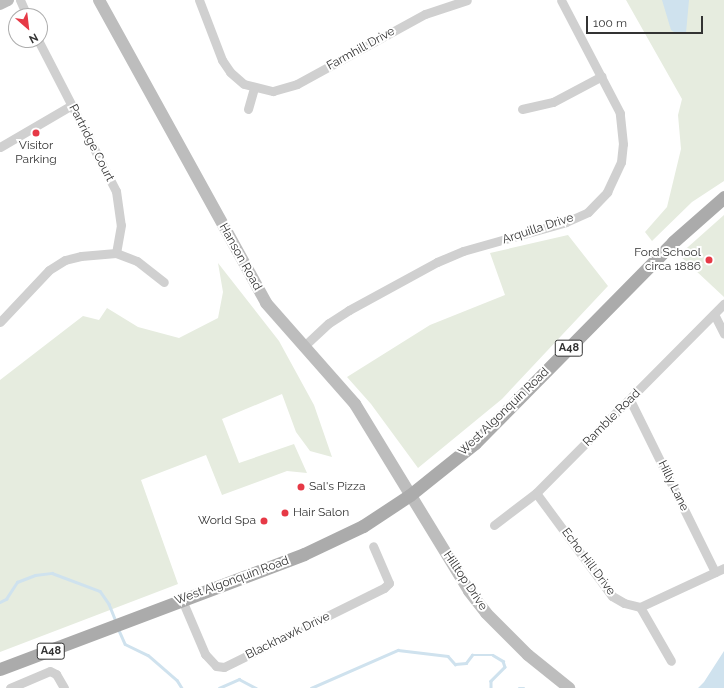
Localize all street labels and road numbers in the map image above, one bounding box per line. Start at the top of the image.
street label: Farmhill Drive [324,24,398,74]
street label: Partridge Court [65,102,117,184]
street label: Arquilla Drive [501,211,575,247]
street label: Hanson Road [216,221,264,293]
road number: A48 [554,339,584,357]
street label: West Algonquin Road [456,365,552,459]
street label: Ramble Road [580,386,644,450]
street label: Hilly Lane [654,458,692,514]
street label: Echo Hill Drive [558,525,618,599]
street label: Hilltop Drive [440,549,490,613]
street label: West Algonquin Road [173,554,291,608]
street label: Blackhawk Drive [244,609,332,663]
road number: A48 [36,642,66,660]

